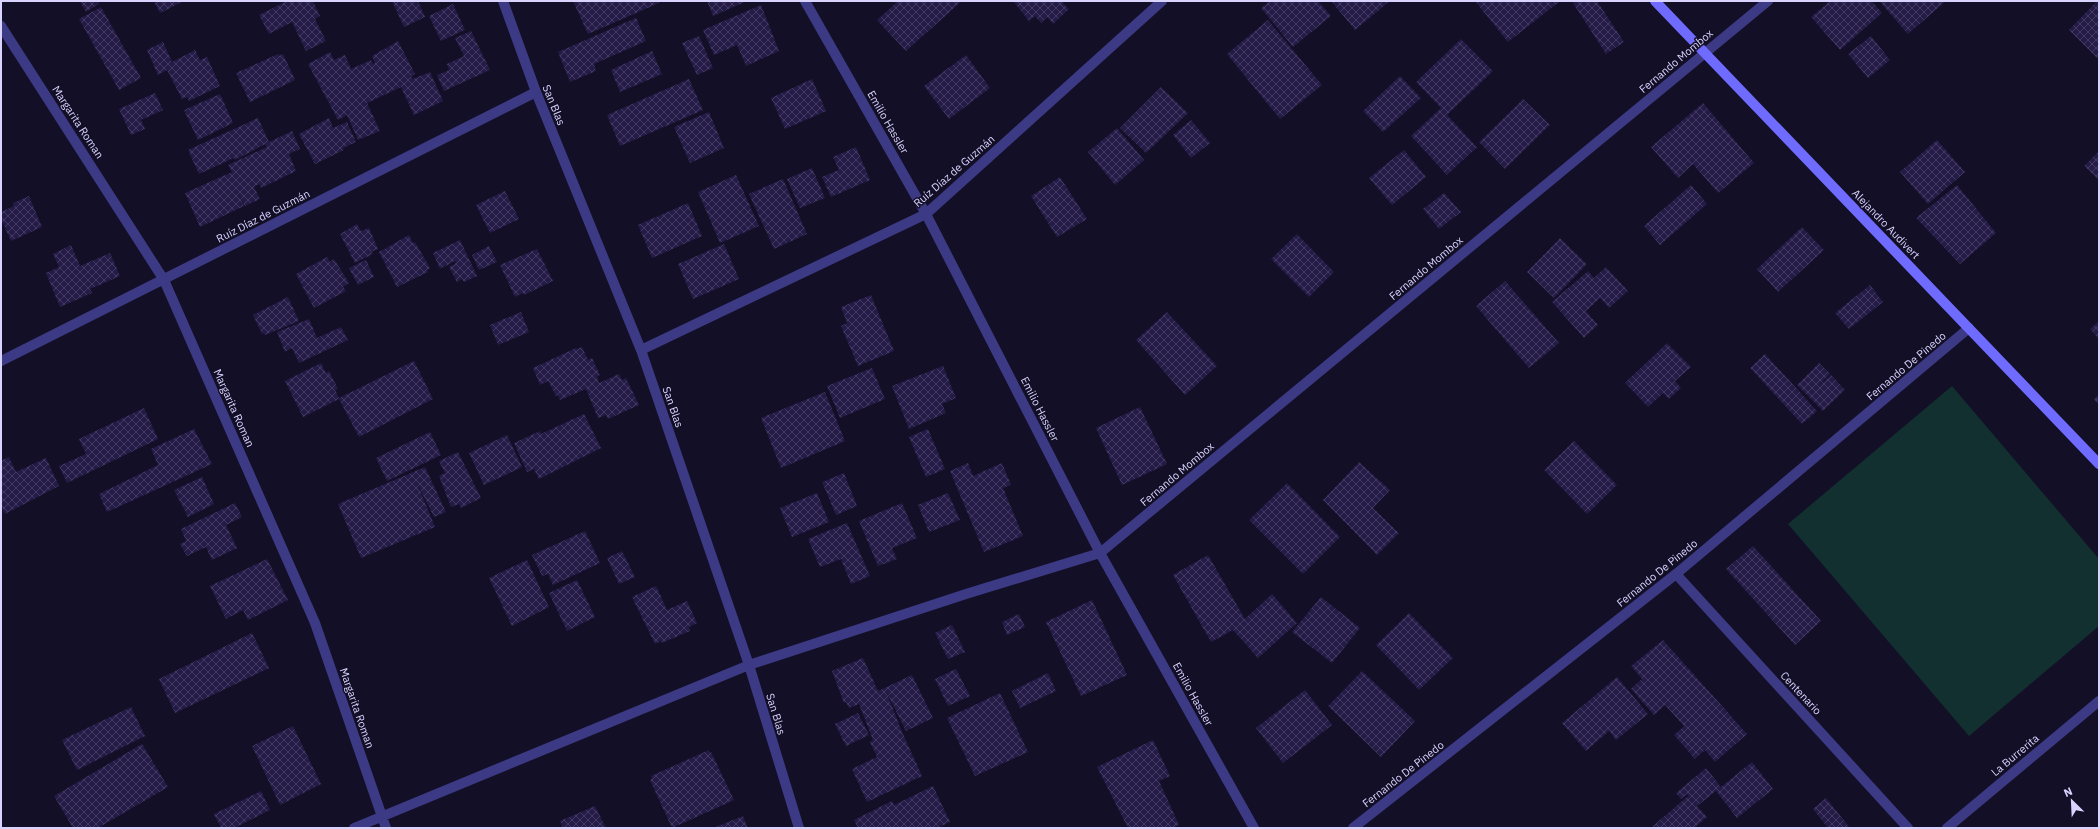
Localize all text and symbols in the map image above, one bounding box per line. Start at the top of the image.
street label: Fernando Mombox [1636,26,1716,96]
street label: Margarita Roman [49,83,107,161]
street label: San Blas [540,83,568,127]
street label: Emilio Hassler [864,88,912,156]
street label: Ruíz Díaz de Guzmán [910,132,998,210]
street label: Ruíz Díaz de Guzmán [214,186,312,246]
street label: Alejandro Audivert [1849,186,1923,262]
street label: Fernando Mombox [1386,233,1466,303]
street label: Fernando De Pinedo [1863,329,1949,403]
street label: Margarita Roman [210,367,258,449]
street label: Emilio Hassler [1018,374,1062,444]
street label: San Blas [659,385,687,429]
street label: Fernando Mombox [1137,439,1217,509]
street label: Fernando De Pinedo [1614,536,1700,610]
street label: Emilio Hassler [1170,660,1216,728]
street label: Margarita Roman [337,666,377,750]
street label: Centenario [1777,668,1825,718]
street label: San Blas [763,692,789,736]
street label: La Burrerita [1988,731,2042,779]
street label: Fernando De Pinedo [1359,738,1447,810]
north arrow [2052,781,2092,821]
text: N [2061,784,2074,800]

